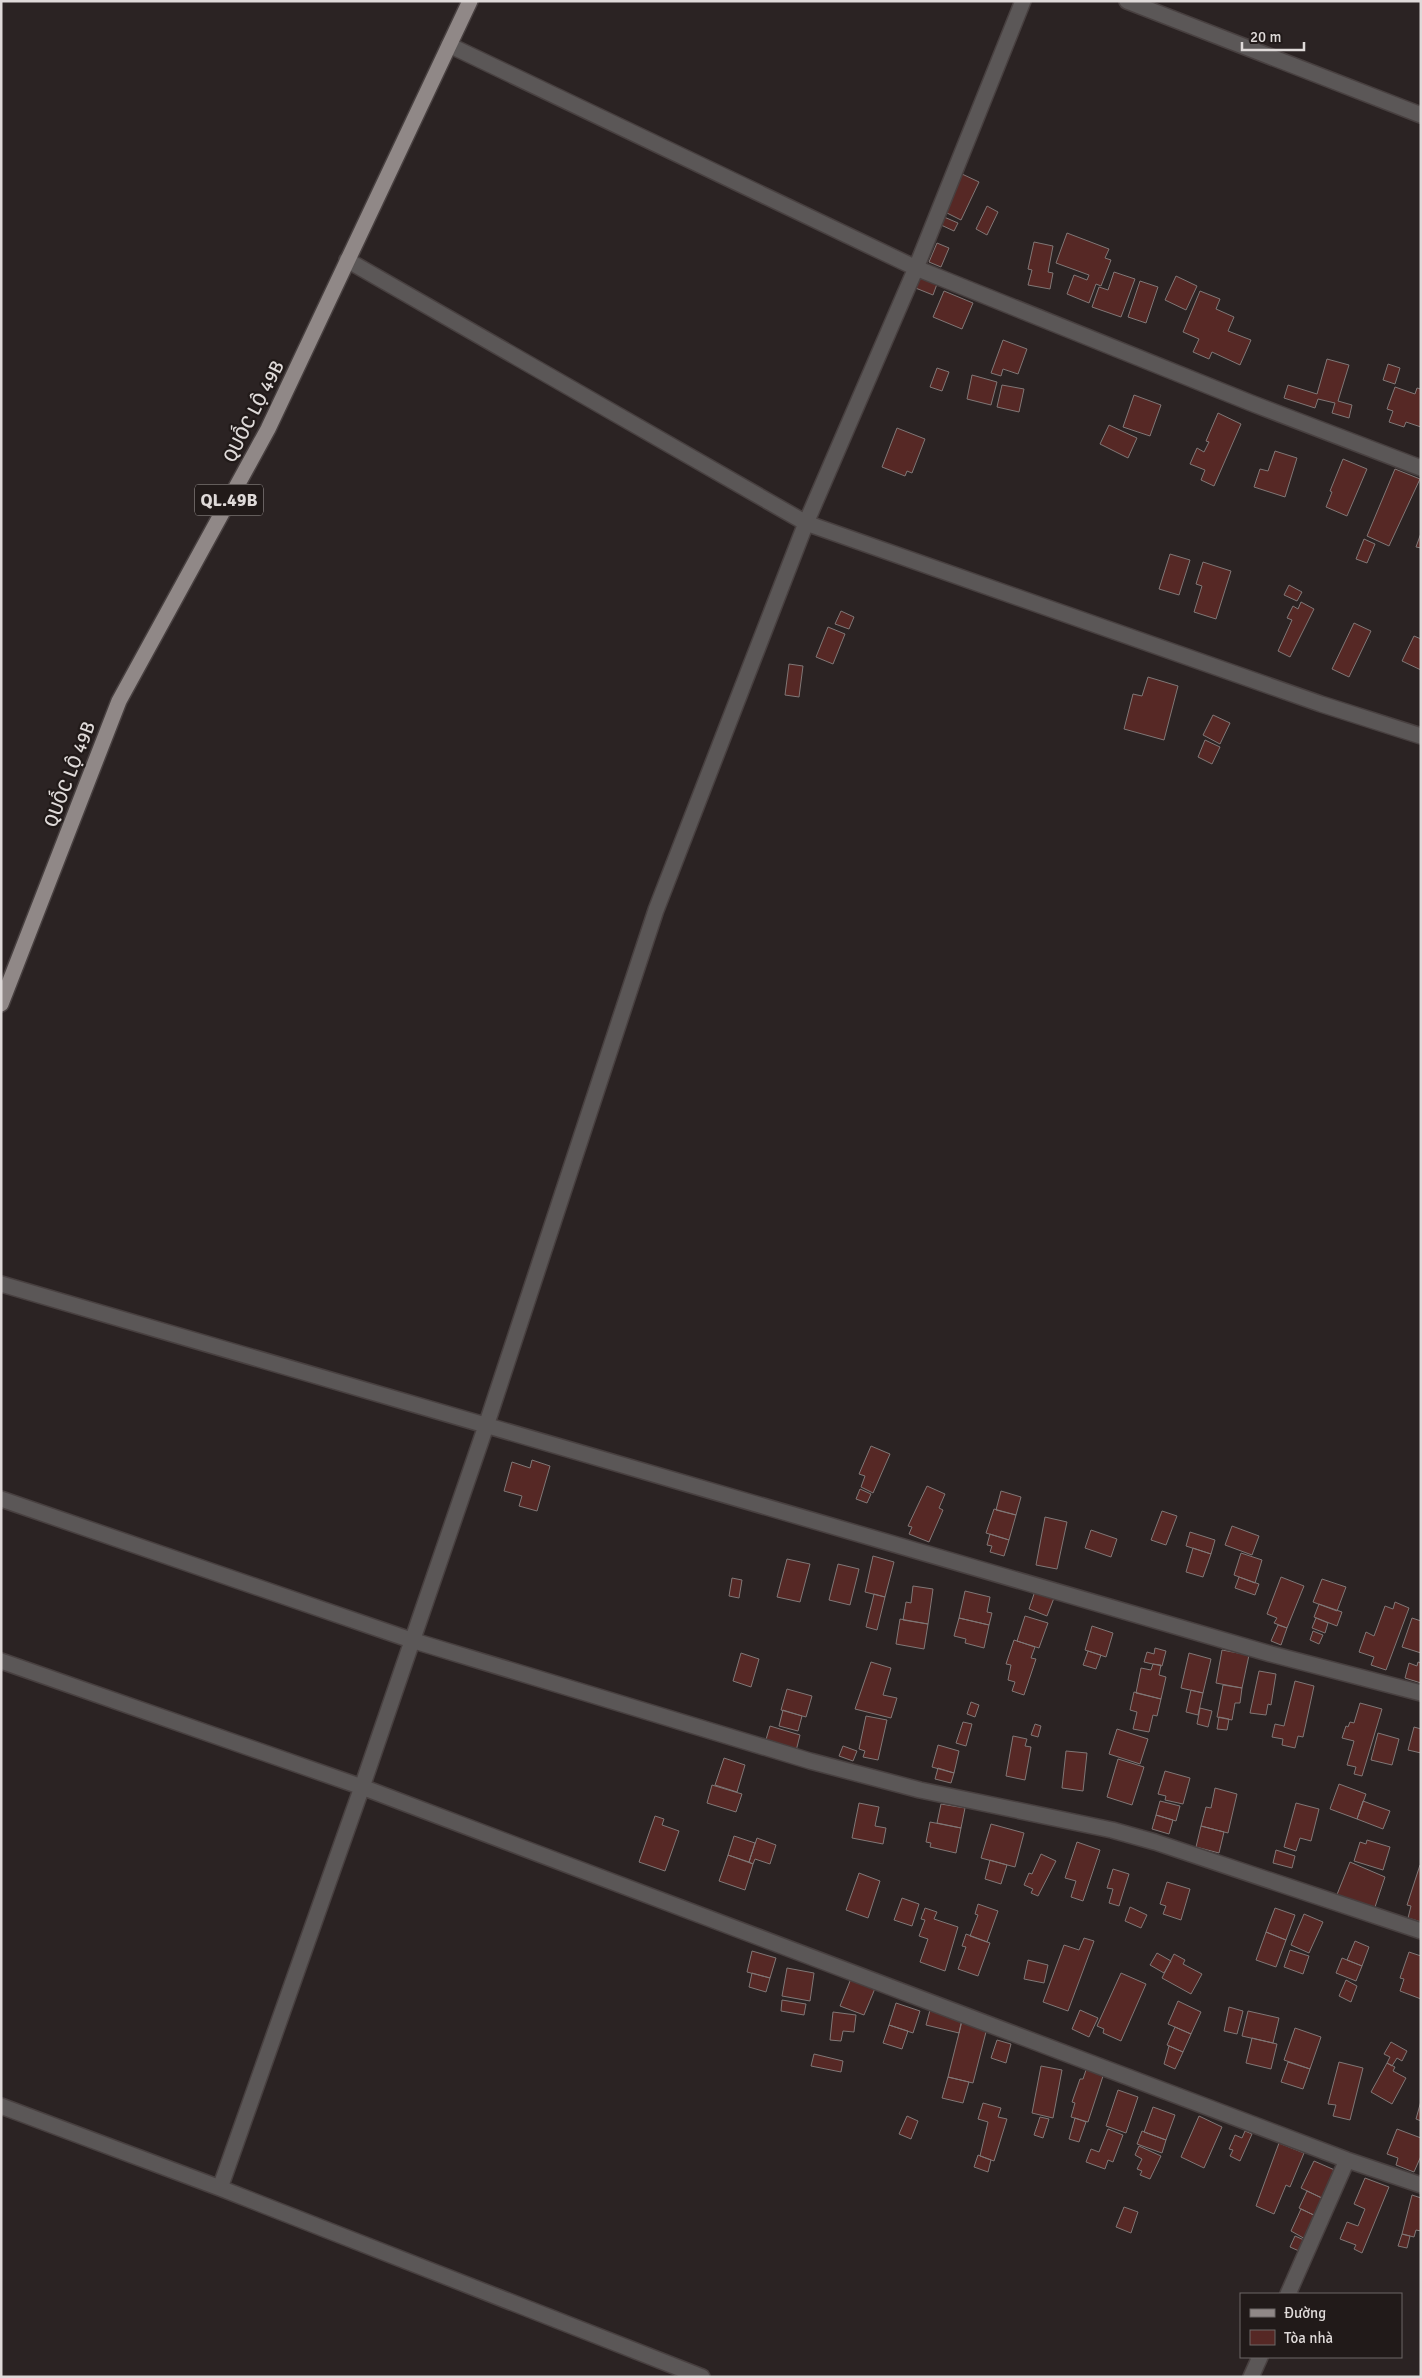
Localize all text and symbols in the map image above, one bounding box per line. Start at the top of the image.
scale bar [1242,20,1304,52]
text: 20 m [1250,28,1281,46]
street label: QUỐC LỘ 49B [215,355,290,466]
road number: QL.49B [195,484,263,516]
street label: QUỐC LỘ 49B [36,717,101,831]
legend [1240,2293,1402,2358]
text: Đường [1284,2304,1326,2322]
text: Tòa nhà [1284,2329,1333,2347]

